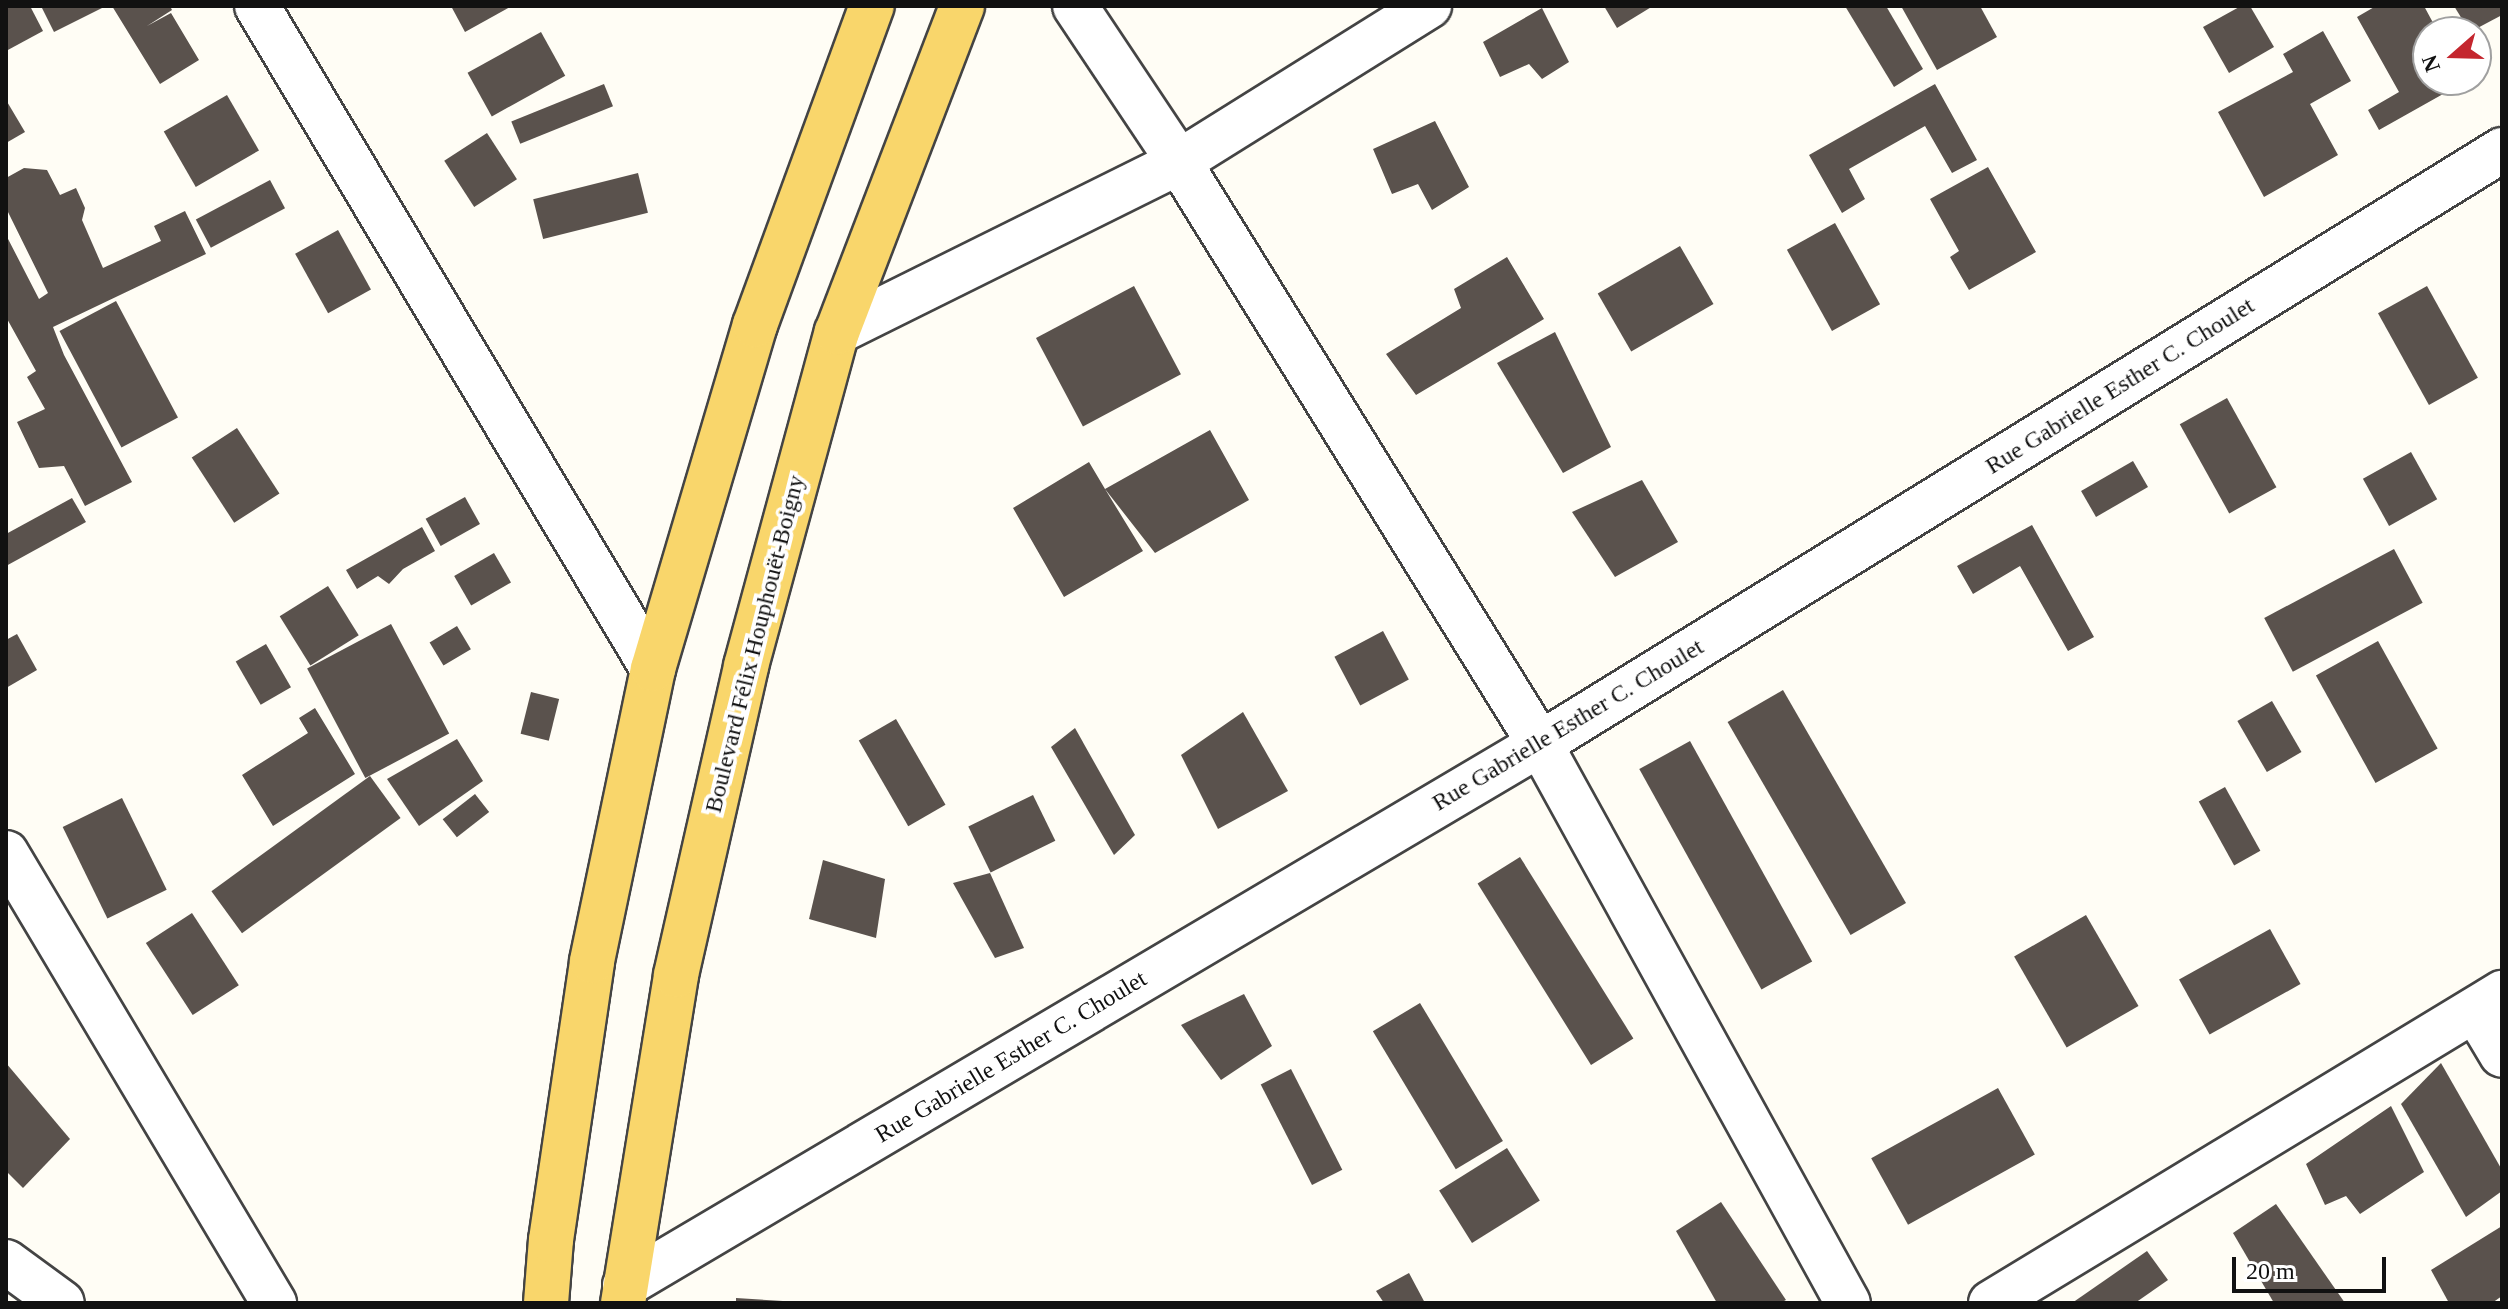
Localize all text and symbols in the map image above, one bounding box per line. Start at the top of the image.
north arrow [2412,16,2492,96]
text: N [2416,52,2445,75]
street label: Rue Gabrielle Esther C. Choulet [1980,291,2260,481]
street label: Boulevard Félix Houphouët-Boigny [699,472,811,816]
street label: Rue Gabrielle Esther C. Choulet [1427,633,1709,817]
street label: Rue Gabrielle Esther C. Choulet [870,965,1152,1149]
scale bar [2236,1241,2390,1291]
text: 20 m [2246,1258,2295,1284]

